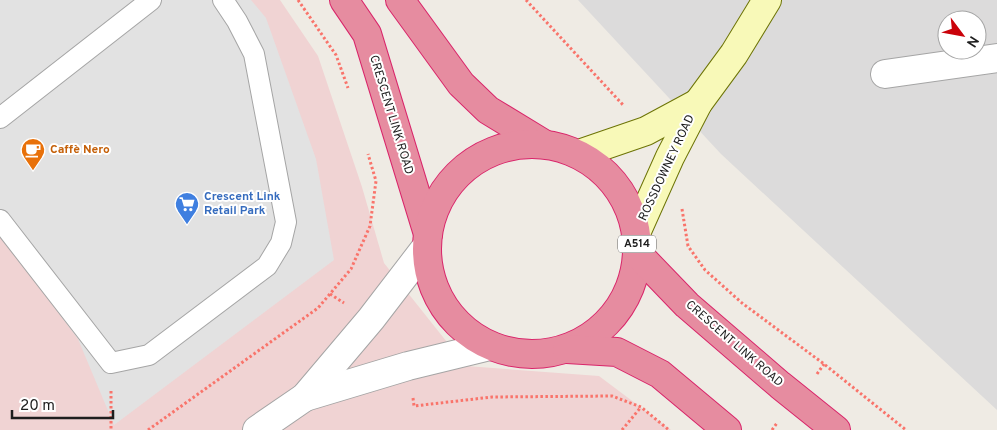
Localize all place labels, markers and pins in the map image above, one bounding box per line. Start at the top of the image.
cafe icon: Caffè Nero [20,137,46,171]
place label: Caffè Nero [50,142,110,158]
place label: Crescent Link Retail Park [204,189,281,219]
supermarket icon: Crescent Link Retail Park [174,191,200,225]

